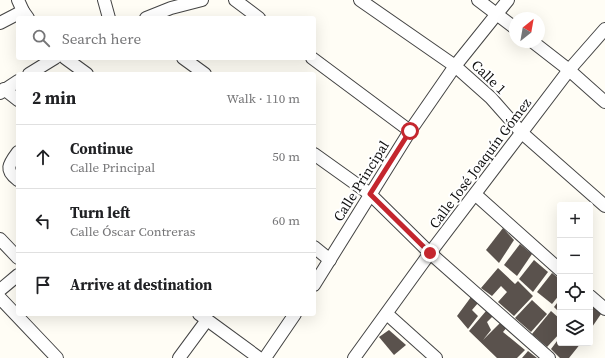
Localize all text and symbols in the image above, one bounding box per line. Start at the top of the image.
north arrow [509,12,545,48]
search box [16,16,316,60]
icon: search [30,27,52,49]
text: Search here [62,28,141,49]
street label: Calle 1 [467,55,511,99]
text: 2 min [32,86,76,110]
text: Walk · 110 m [227,90,300,107]
street label: Calle José Joaquín Gómez [424,93,536,232]
route start [401,122,419,140]
street label: Calle Principal [328,137,394,225]
text: Continue [70,138,133,159]
icon: ahead [32,146,54,168]
text: 50 m [272,148,300,165]
text: Calle Principal [70,159,155,176]
text: Turn left [70,202,130,223]
map controls [557,202,593,346]
button: + [557,202,593,238]
icon: left [32,210,54,232]
text: 60 m [272,212,300,229]
text: Calle Óscar Contreras [70,223,195,240]
button: − [557,238,593,274]
route end [421,244,439,262]
icon: arrive [32,274,54,296]
text: Arrive at destination [70,274,212,295]
button: locate [557,274,593,310]
button: layers [557,310,593,346]

